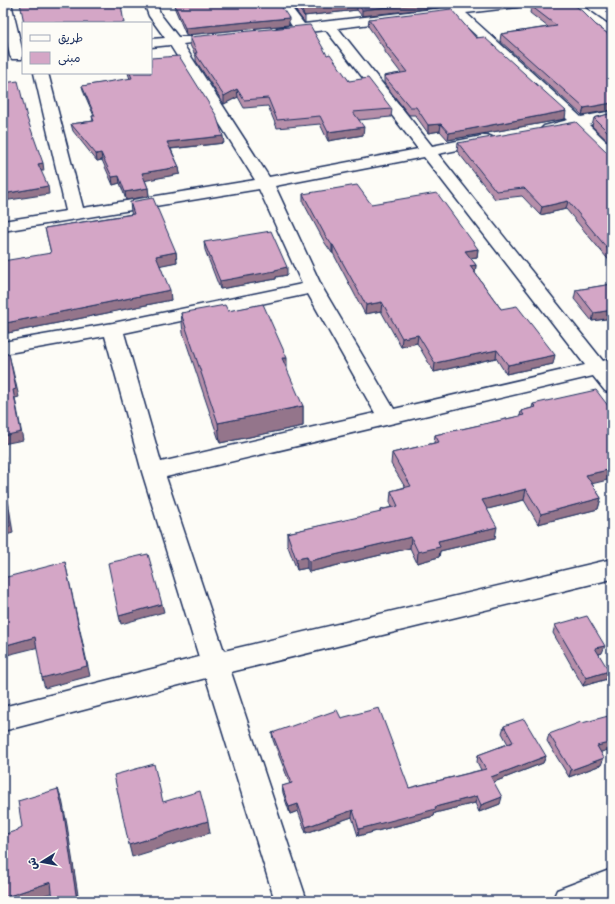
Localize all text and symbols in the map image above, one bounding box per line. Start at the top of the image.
legend [22,22,152,74]
text: طريق [58,30,83,48]
text: مبنى [58,50,81,68]
north arrow [22,842,62,882]
text: ش [24,856,42,871]

